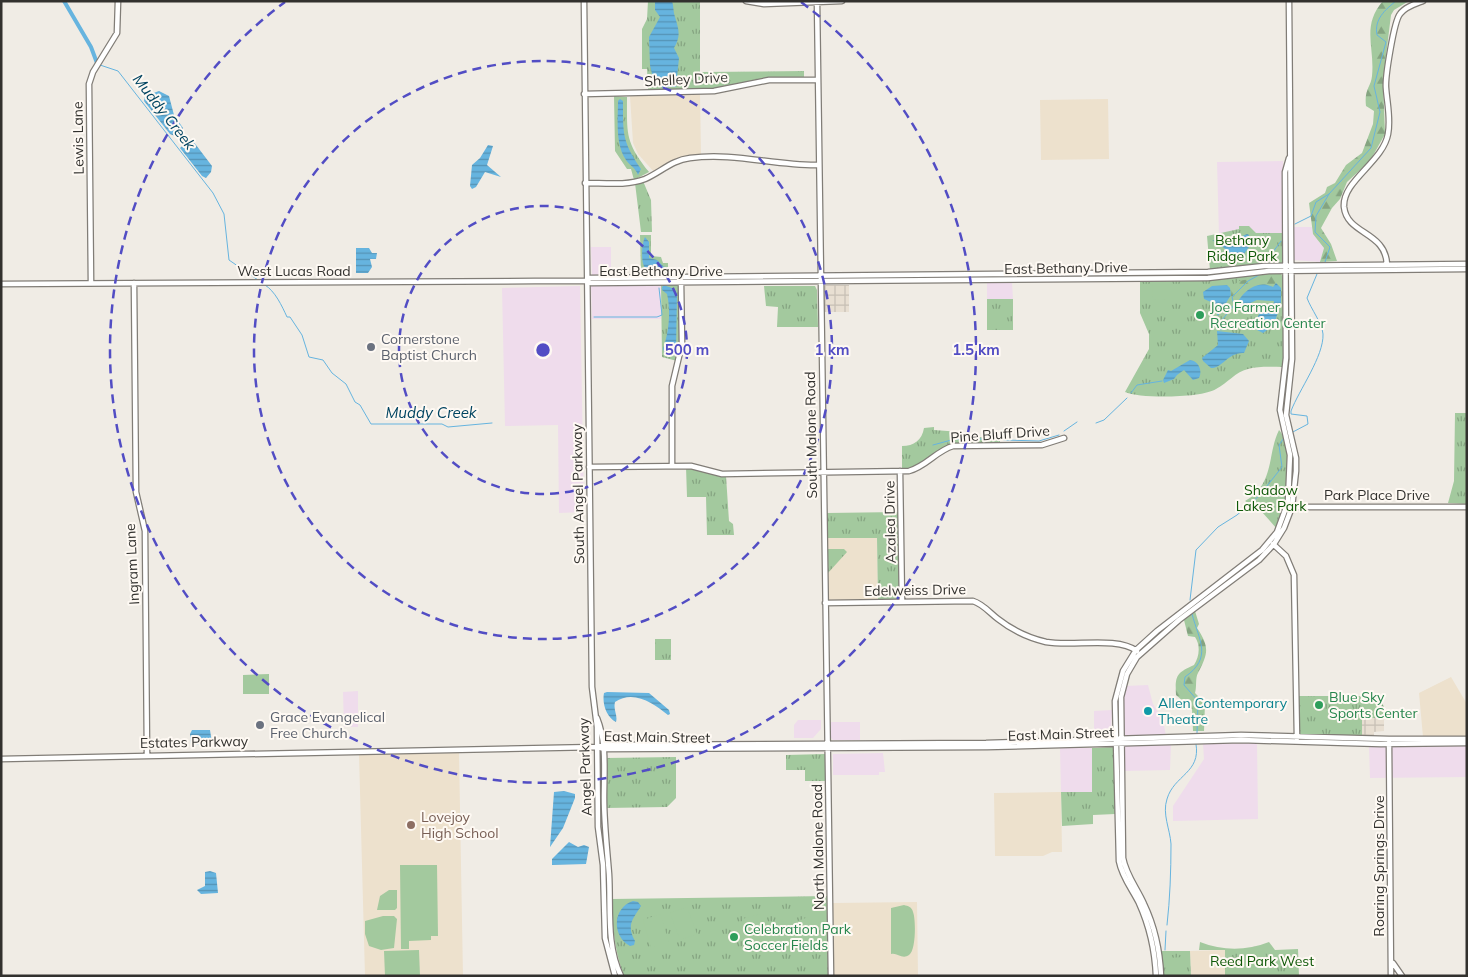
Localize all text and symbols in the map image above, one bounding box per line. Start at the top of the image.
street label: Shelley Drive [644,68,728,90]
water label: Muddy Creek [129,70,201,154]
street label: Lewis Lane [68,101,88,175]
park label: Bethany Ridge Park [1207,231,1278,265]
street label: East Bethany Drive [1004,258,1128,278]
street label: West Lucas Road [237,262,351,280]
street label: East Bethany Drive [599,262,723,280]
place label: Joe Farmer Recreation Center [1210,298,1327,332]
marker: Joe Farmer Recreation Center [1194,309,1206,321]
place label: Cornerstone Baptist Church [381,330,477,364]
text: 500 m [665,340,709,359]
text: 1 km [815,340,849,359]
text: 1.5 km [952,340,1000,359]
marker: Cornerstone Baptist Church [365,341,377,353]
centre of rings [534,341,552,359]
street label: South Malone Road [801,371,821,499]
water label: Muddy Creek [385,403,478,422]
street label: Pine Bluff Drive [950,422,1050,446]
street label: South Angel Parkway [568,423,588,564]
street label: Azalea Drive [880,480,900,564]
park label: Shadow Lakes Park [1236,481,1307,515]
street label: Park Place Drive [1324,486,1430,504]
street label: Ingram Lane [121,523,143,605]
street label: Edelweiss Drive [864,580,966,600]
place label: Blue Sky Sports Center [1329,688,1418,722]
place label: Allen Contemporary Theatre [1158,694,1288,728]
marker: Blue Sky Sports Center [1313,699,1325,711]
marker: Allen Contemporary Theatre [1142,705,1154,717]
place label: Grace Evangelical Free Church [270,708,385,742]
street label: Angel Parkway [574,717,596,817]
marker: Grace Evangelical Free Church [254,719,266,731]
street label: East Main Street [1008,723,1115,745]
street label: East Main Street [604,727,710,747]
street label: Estates Parkway [140,732,249,752]
street label: North Malone Road [808,784,828,910]
street label: Roaring Springs Drive [1370,795,1388,937]
place label: Lovejoy High School [421,808,499,842]
marker: Lovejoy High School [405,819,417,831]
place label: Celebration Park Soccer Fields [744,920,852,954]
marker: Celebration Park Soccer Fields [728,931,740,943]
park label: Reed Park West [1210,952,1314,970]

